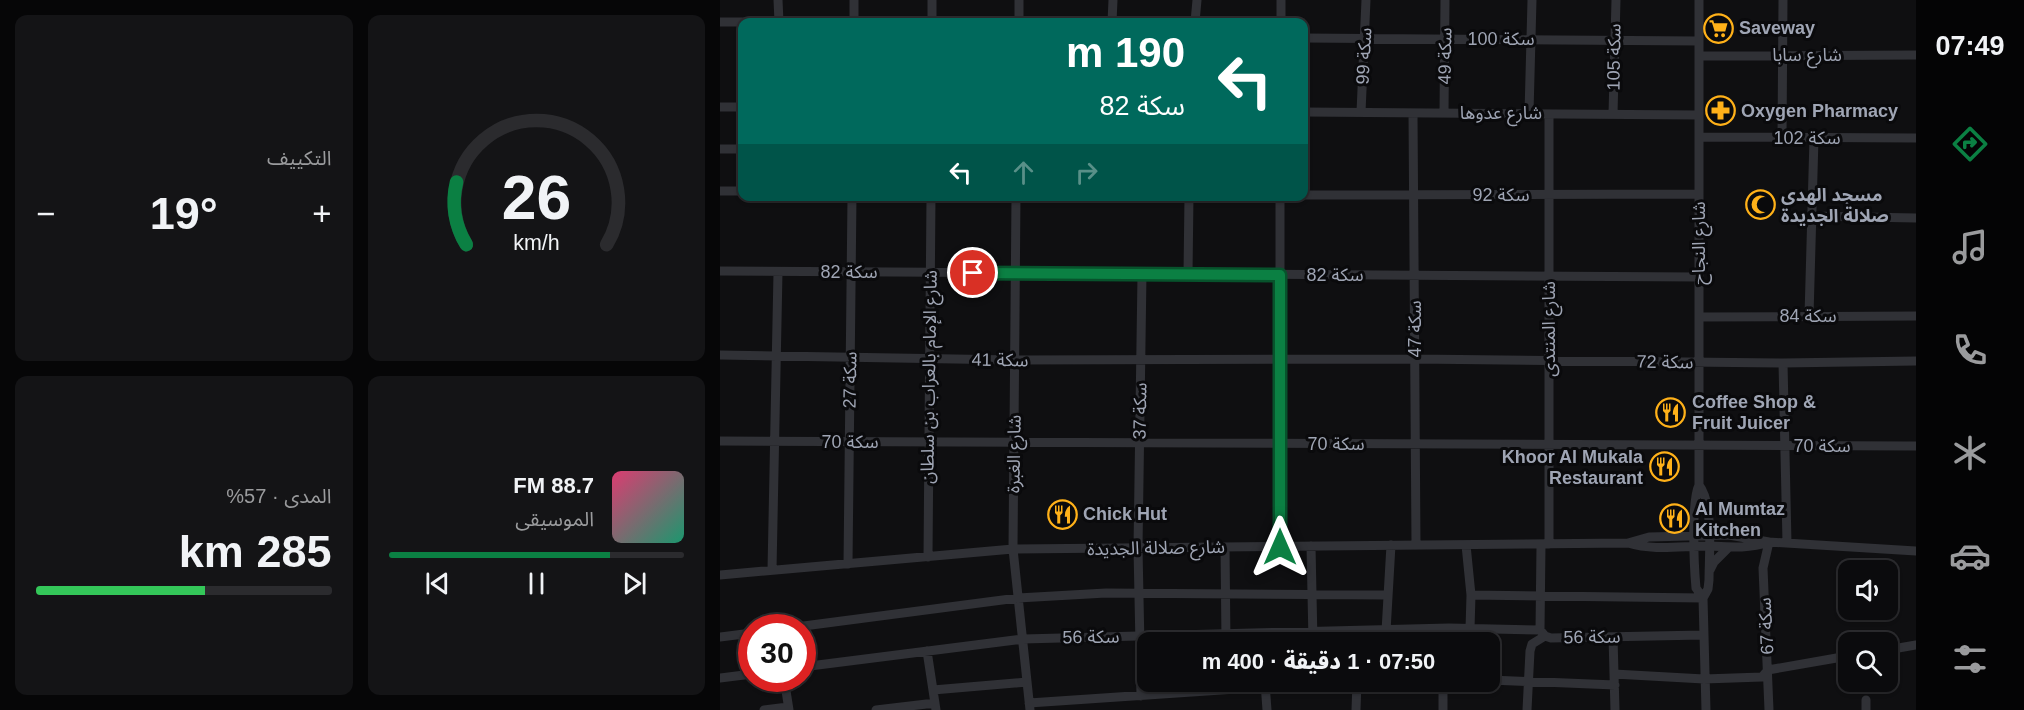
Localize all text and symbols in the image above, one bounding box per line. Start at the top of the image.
supermarket icon: Saveway [1702,12,1734,44]
place label: Saveway [1739,18,1815,38]
street label: سكة 105 [1603,23,1625,91]
street label: سكة 99 [1353,27,1375,85]
street label: سكة 49 [1435,27,1455,85]
text: 190 m [1066,29,1185,76]
street label: سكة 100 [1467,29,1535,49]
text: 07:49 [1935,31,2005,61]
icon: left [1206,42,1284,120]
street label: شارع سابا [1772,45,1842,69]
text: سكة 82 [1099,91,1185,121]
pharmacy icon: Oxygen Pharmacy [1704,95,1736,127]
place label: Oxygen Pharmacy [1741,101,1898,121]
street label: شارع عدوها [1460,103,1542,127]
icon: directions [1949,123,1991,165]
street label: سكة 102 [1773,128,1841,148]
text: التكييف [267,147,332,169]
icon: left [944,156,977,189]
icon: ahead [1007,156,1040,189]
icon: right [1070,156,1103,189]
text: 26 [502,163,571,232]
street label: سكة 92 [1472,185,1530,205]
place label: مسجد الهدى صلالة الجديدة [1781,185,1889,226]
text: 19° [150,188,218,239]
mosque icon: مسجد الهدى صلالة الجديدة [1744,189,1776,221]
text: − [36,195,55,232]
text: + [312,195,332,232]
street label: شارع النجاح [1689,201,1713,285]
icon: music [1949,226,1991,268]
text: km/h [513,231,559,255]
pin [947,247,998,298]
icon: arrive [956,256,989,289]
street label: سكة 82 [820,262,878,282]
street label: سكة 82 [1306,265,1364,285]
street label: شارع الإمام بالعراب بن سلطان [917,270,945,484]
street label: شارع المنتدى [1539,281,1563,377]
street label: سكة 47 [1405,300,1425,358]
street label: سكة 84 [1779,306,1837,326]
icon: phone [1949,329,1991,371]
street label: سكة 41 [971,350,1029,370]
street label: سكة 27 [840,351,860,409]
street label: سكة 72 [1636,352,1694,372]
street label: سكة 37 [1130,382,1150,440]
place label: Coffee Shop & Fruit Juicer [1692,392,1816,433]
restaurant icon: Coffee Shop & Fruit Juicer [1655,396,1687,428]
street label: شارع الغبرة [1003,415,1029,493]
street label: سكة 70 [821,432,879,452]
icon: climate [1949,432,1991,474]
street label: سكة 70 [1307,434,1365,454]
street label: سكة 70 [1793,436,1851,456]
place label: Khoor Al Mukala Restaurant [1502,447,1644,488]
restaurant icon: Khoor Al Mukala Restaurant [1648,451,1680,483]
text: 88.7 FM [513,473,594,498]
text: المدى · 57% [226,485,332,507]
restaurant icon: Chick Hut [1046,498,1078,530]
place label: Al Mumtaz Kitchen [1695,499,1785,540]
restaurant icon: Al Mumtaz Kitchen [1658,503,1690,535]
place label: Chick Hut [1083,504,1167,524]
text: الموسيقى [515,508,594,530]
position arrow [1248,515,1312,579]
text: 285 km [179,526,332,577]
icon: car [1949,535,1991,577]
street label: شارع صلالة الجديدة [1087,537,1225,563]
map controls [1838,560,1898,692]
button: sound [1838,560,1898,620]
icon: previous [421,567,454,600]
icon: pause [520,567,553,600]
icon: next [618,567,651,600]
street label: سكة 67 [1755,597,1777,655]
speed limit sign: 30 [738,614,816,692]
street label: سكة 56 [1062,627,1120,647]
street label: سكة 56 [1563,627,1621,647]
button: search [1838,632,1898,692]
icon: filters [1949,638,1991,680]
text: 07:50 · 1 دقيقة · 400 m [1202,649,1435,674]

